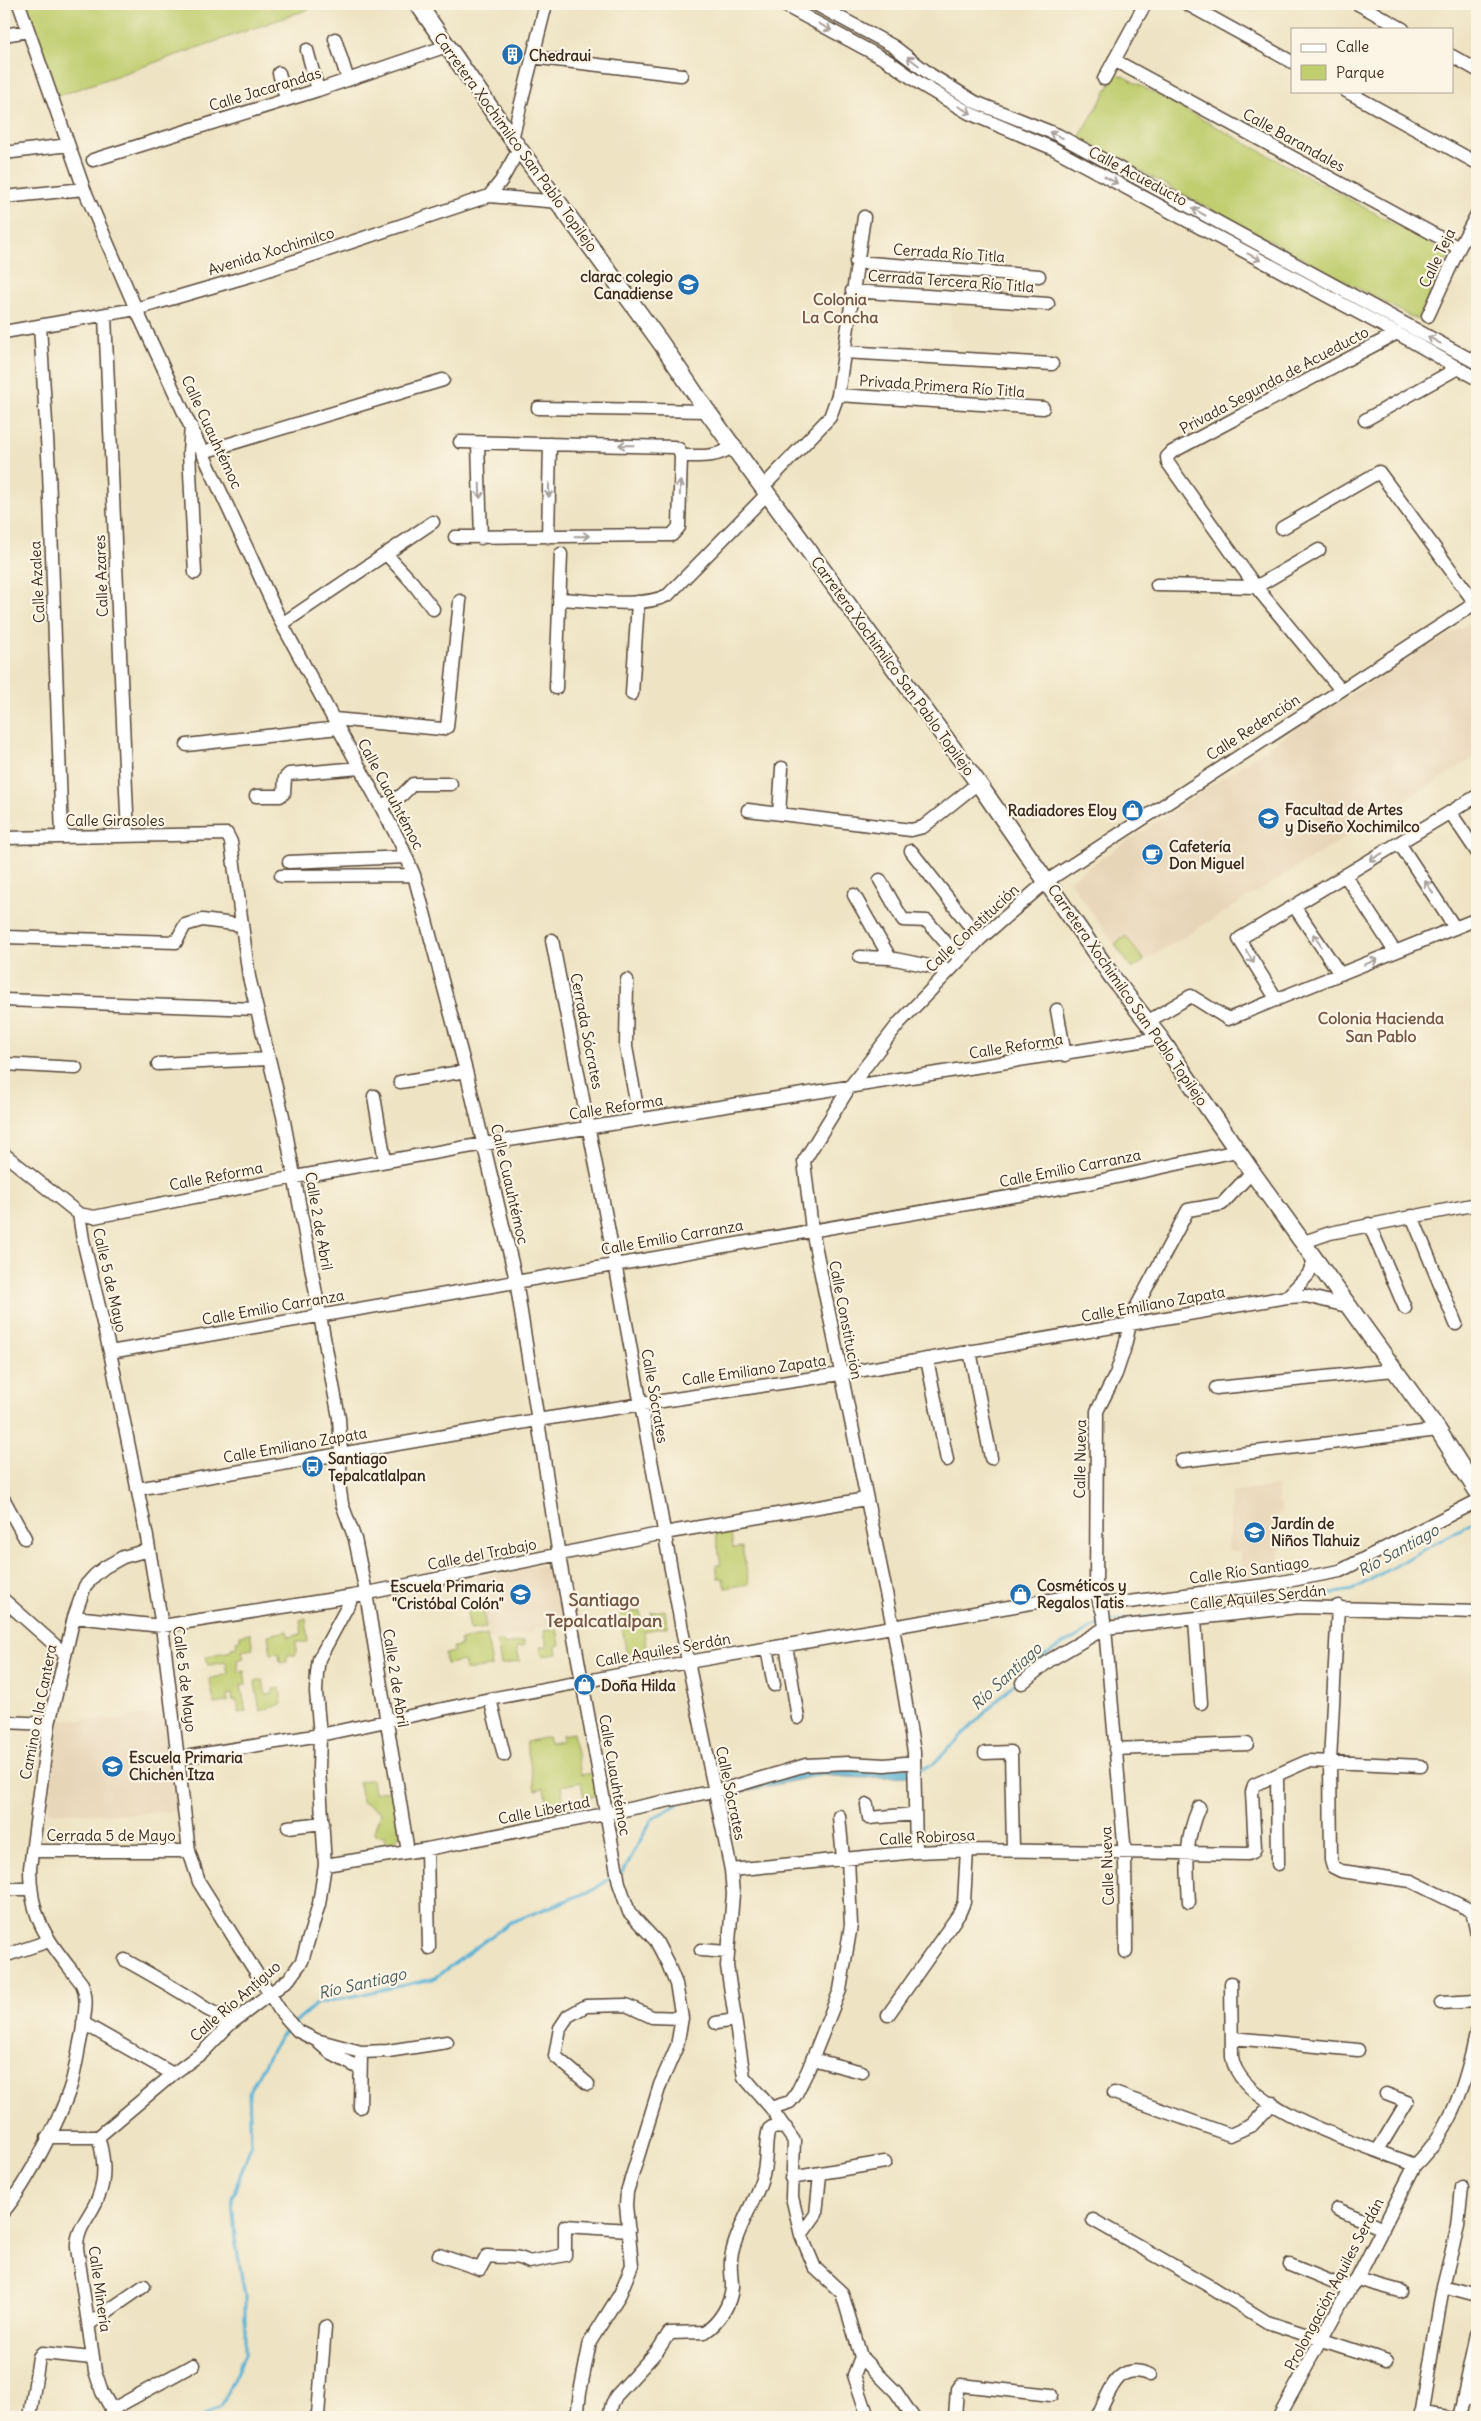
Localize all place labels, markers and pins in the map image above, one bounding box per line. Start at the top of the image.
building icon: Chedraui [501,43,525,67]
place label: Chedraui [529,46,591,65]
place label: clarac colegio Canadiense [580,267,674,303]
school or university icon: clarac colegio Canadiense [677,273,701,297]
shop icon: Radiadores Eloy [1121,798,1145,822]
place label: Facultad de Artes y Diseño Xochimilco [1285,800,1420,837]
place label: Radiadores Eloy [1008,801,1117,821]
school or university icon: Facultad de Artes y Diseño Xochimilco [1257,806,1281,830]
place label: Cafetería Don Miguel [1169,837,1244,874]
cafe icon: Cafetería Don Miguel [1141,843,1165,867]
place label: Santiago Tepalcatlalpan [328,1449,426,1486]
bus stop icon: Santiago Tepalcatlalpan [300,1455,324,1479]
place label: Jardín de Niños Tlahuiz [1271,1514,1360,1550]
school or university icon: Jardín de Niños Tlahuiz [1243,1520,1267,1544]
place label: Cosméticos y Regalos Tatis [1037,1576,1126,1613]
place label: Escuela Primaria "Cristóbal Colón" [390,1577,504,1613]
shop icon: Cosméticos y Regalos Tatis [1009,1582,1033,1606]
school or university icon: Escuela Primaria "Cristóbal Colón" [508,1583,532,1607]
shop icon: Doña Hilda [573,1673,597,1697]
place label: Doña Hilda [601,1676,676,1695]
place label: Escuela Primaria Chichen Itza [129,1748,243,1784]
school or university icon: Escuela Primaria Chichen Itza [101,1754,125,1778]

